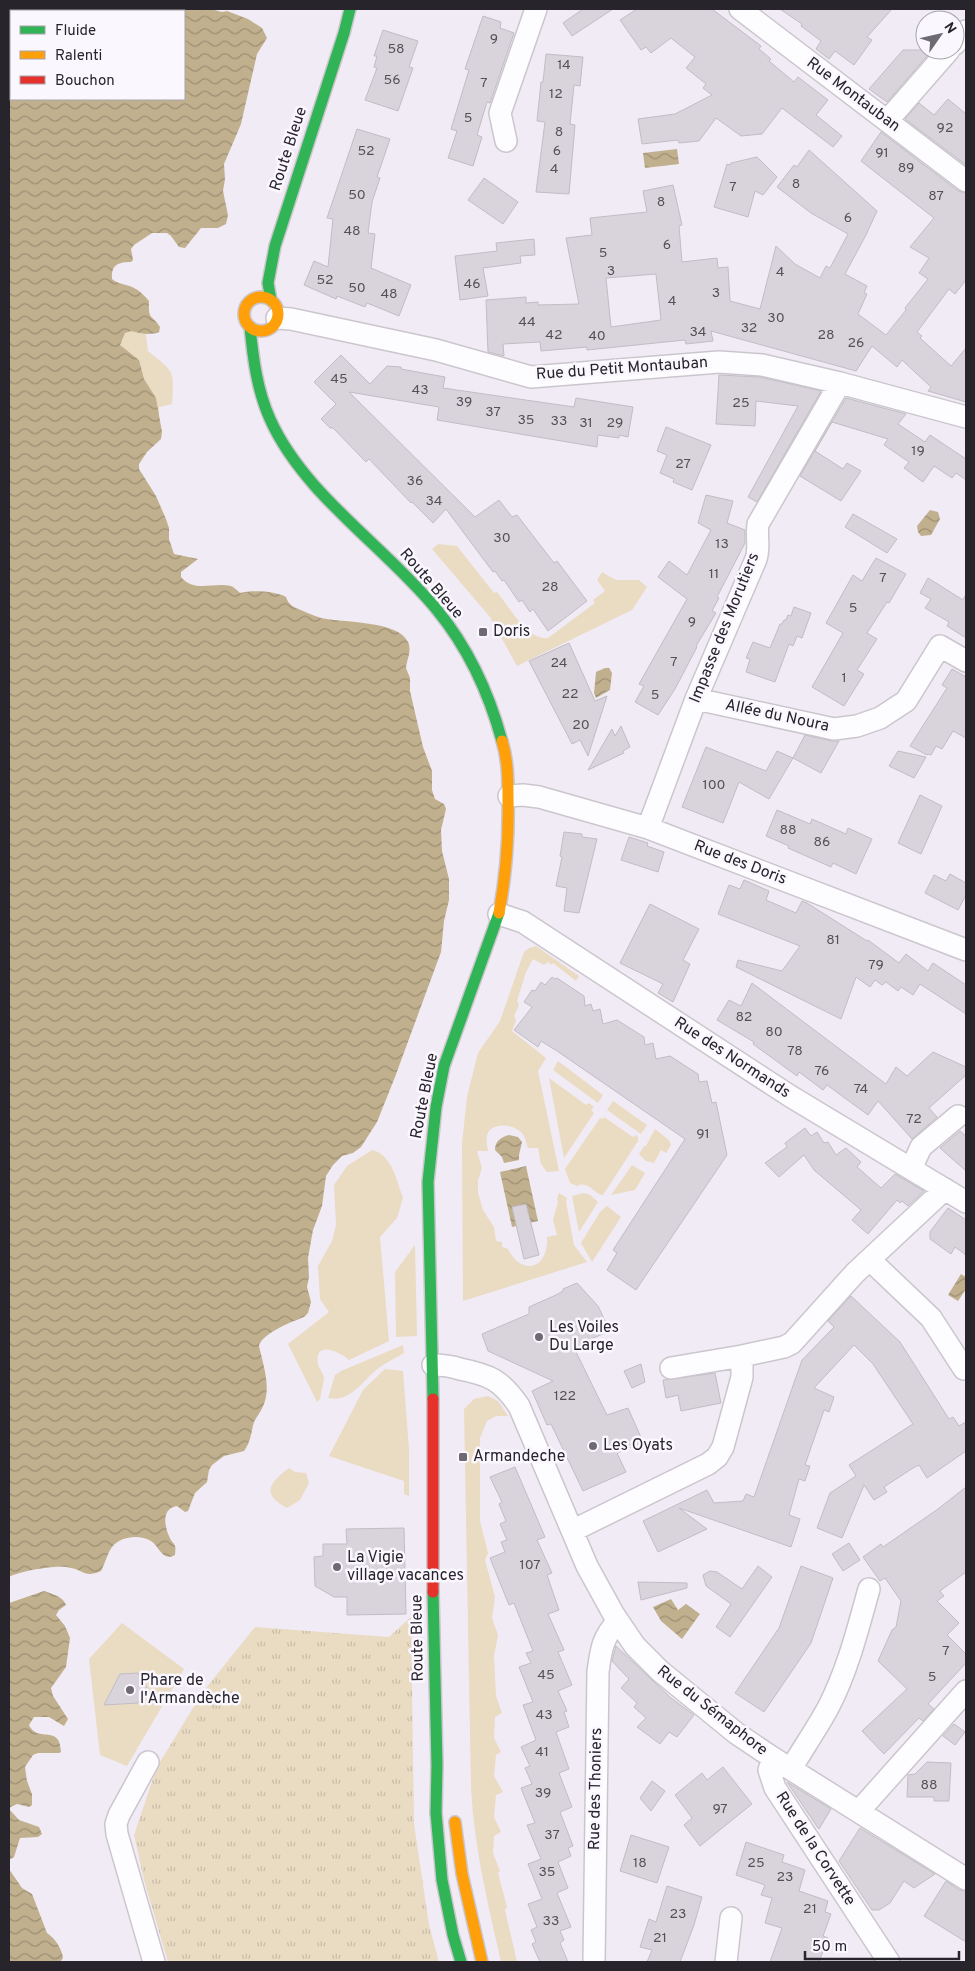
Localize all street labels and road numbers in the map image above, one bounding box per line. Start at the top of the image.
street label: Rue Montauban [802,53,904,137]
street label: Route Bleue [266,104,312,194]
street label: Rue du Petit Montauban [535,353,709,385]
street label: Route Bleue [395,545,467,623]
street label: Impasse des Morutiers [686,550,764,706]
street label: Allée du Noura [723,695,831,737]
street label: Rue des Doris [691,836,789,890]
street label: Rue des Normands [670,1013,794,1103]
street label: Route Bleue [407,1051,443,1141]
street label: Route Bleue [407,1594,429,1682]
street label: Rue du Sémaphore [653,1662,771,1760]
street label: Rue des Thoniers [585,1728,607,1850]
street label: Rue de la Corvette [771,1788,859,1910]

